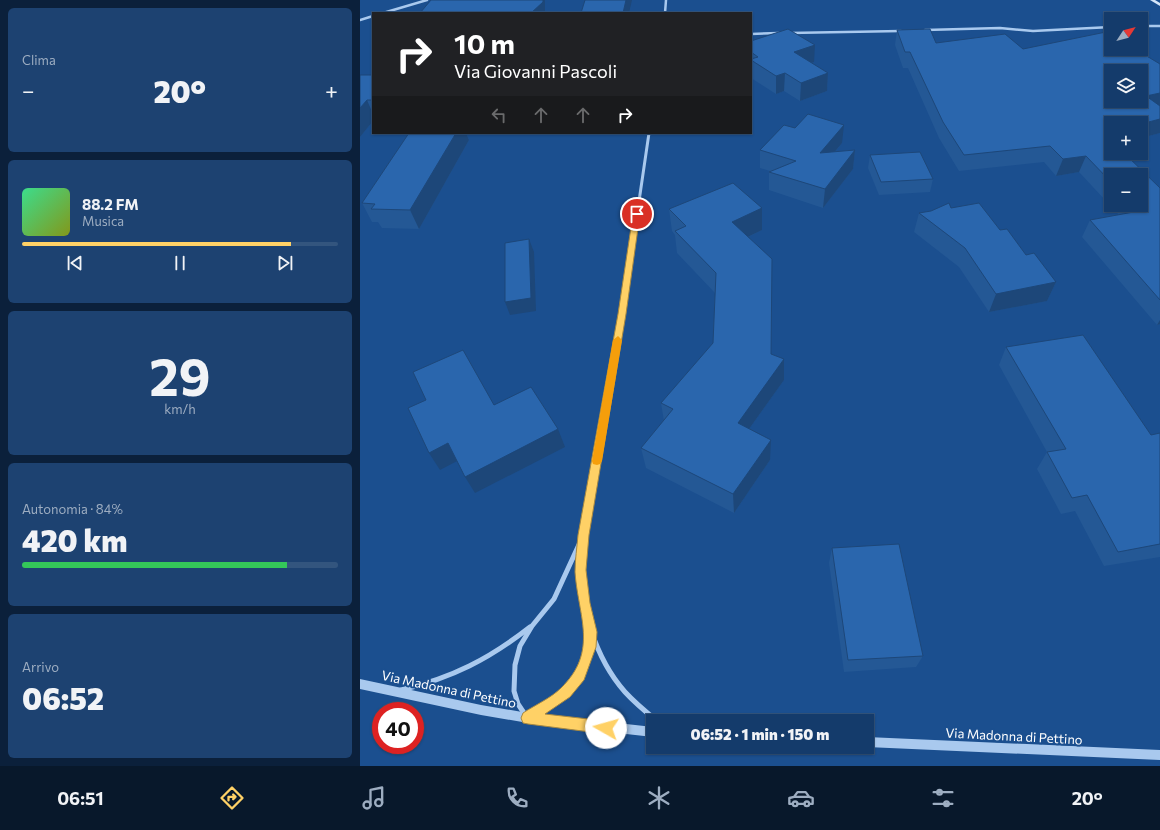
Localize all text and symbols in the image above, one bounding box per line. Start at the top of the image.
north arrow [1104,12,1148,56]
map controls [1104,12,1148,212]
text: 10 m [454,26,515,60]
icon: right [388,28,440,80]
text: Clima [22,52,56,68]
text: Via Giovanni Pascoli [454,60,617,82]
button: layers [1104,64,1148,108]
text: 20° [153,72,206,109]
text: − [22,77,35,104]
text: + [325,77,338,104]
icon: left [488,104,510,126]
icon: ahead [530,104,552,126]
icon: ahead [572,104,594,126]
icon: right [614,104,636,126]
button: + [1104,116,1148,160]
button: − [1104,168,1148,212]
text: 88.2 FM [82,195,139,213]
pin [620,197,654,231]
icon: arrive [626,203,648,225]
text: Musica [82,213,124,229]
icon: previous [64,252,86,274]
icon: pause [169,252,191,274]
icon: next [274,252,296,274]
text: 29 [149,343,211,407]
text: km/h [164,401,196,417]
text: Autonomia · 84% [22,501,123,517]
text: 420 km [22,521,127,558]
text: Arrivo [22,659,59,675]
street label: Via Madonna di Pettino [380,667,518,711]
text: 06:52 [22,679,104,716]
speed limit sign: 40 [372,702,424,754]
position arrow [585,707,627,749]
street label: Via Madonna di Pettino [945,724,1083,748]
text: 06:52 · 1 min · 150 m [691,725,829,743]
icon: directions [218,784,246,812]
icon: music [360,784,388,812]
icon: phone [503,784,531,812]
icon: climate [645,784,673,812]
icon: car [787,784,815,812]
icon: filters [929,784,957,812]
text: 06:51 [57,787,104,809]
text: 20° [1072,787,1103,809]

